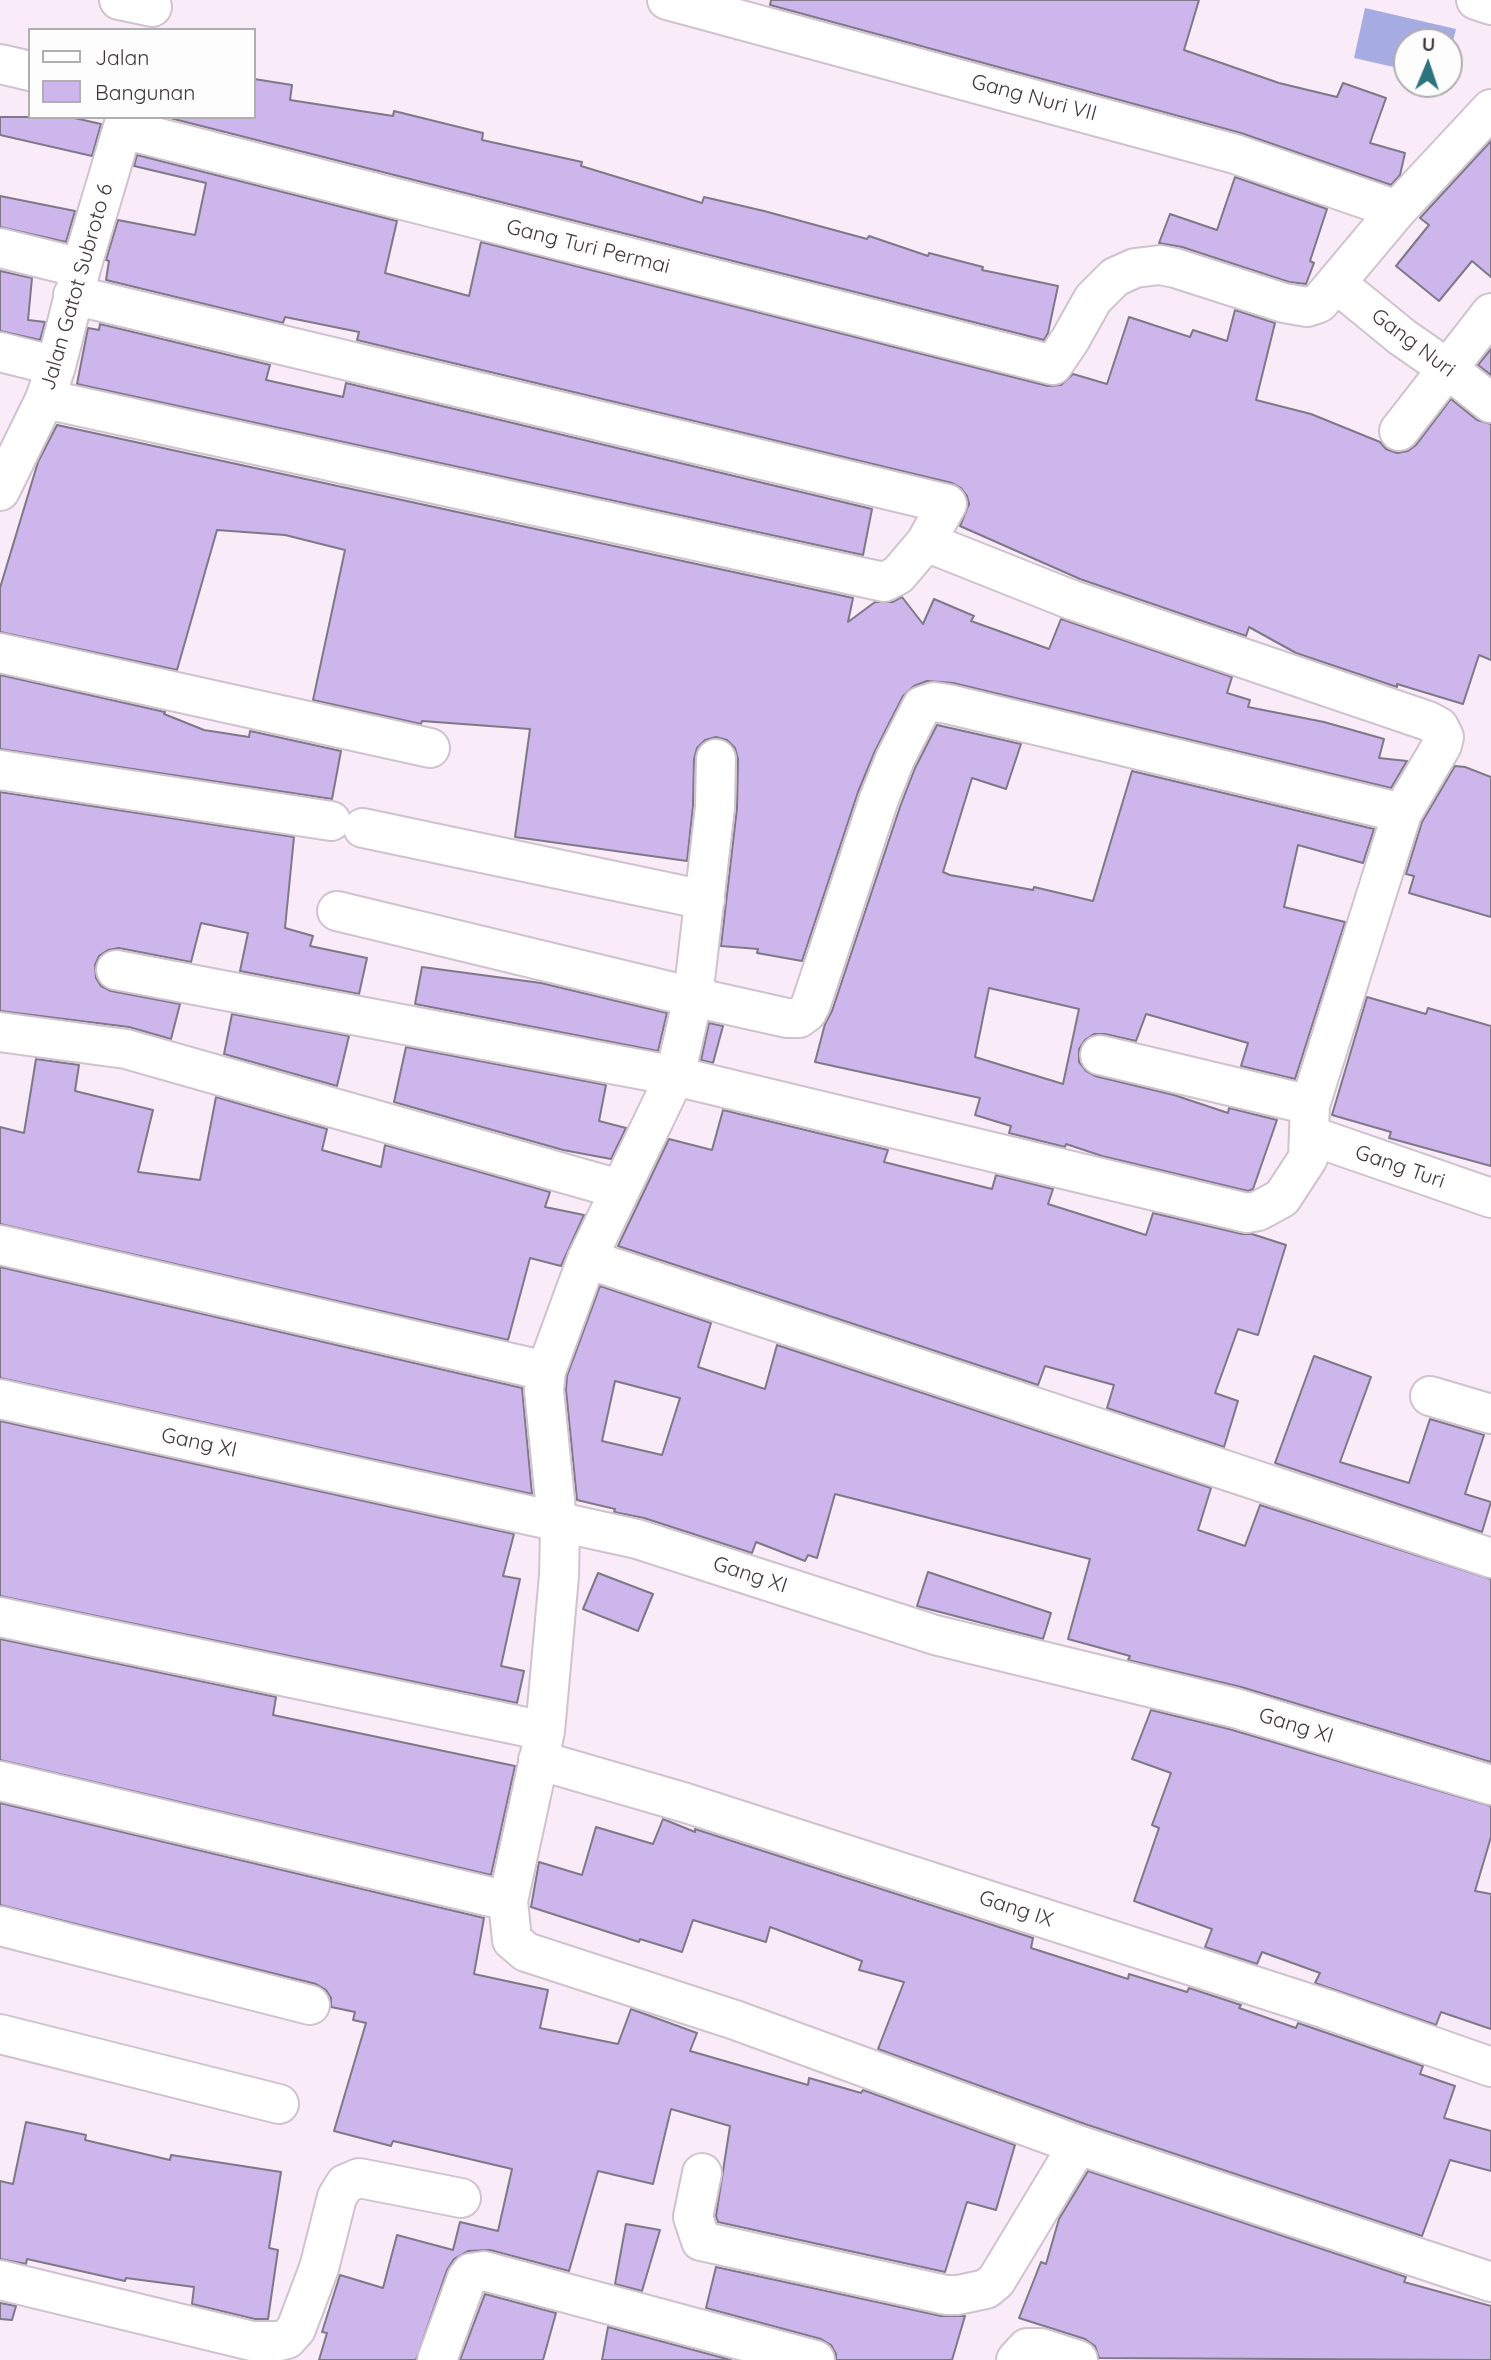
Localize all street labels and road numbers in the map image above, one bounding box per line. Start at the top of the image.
street label: Gang Nuri VII [969,69,1099,127]
street label: Jalan Gatot Subroto 6 [35,181,119,393]
street label: Gang Turi Permai [504,214,672,280]
street label: Gang Nuri [1366,303,1460,383]
street label: Gang Turi [1352,1140,1448,1194]
street label: Gang XI [159,1423,239,1463]
street label: Gang XI [710,1551,790,1599]
street label: Gang XI [1256,1703,1336,1749]
street label: Gang IX [976,1885,1056,1933]

